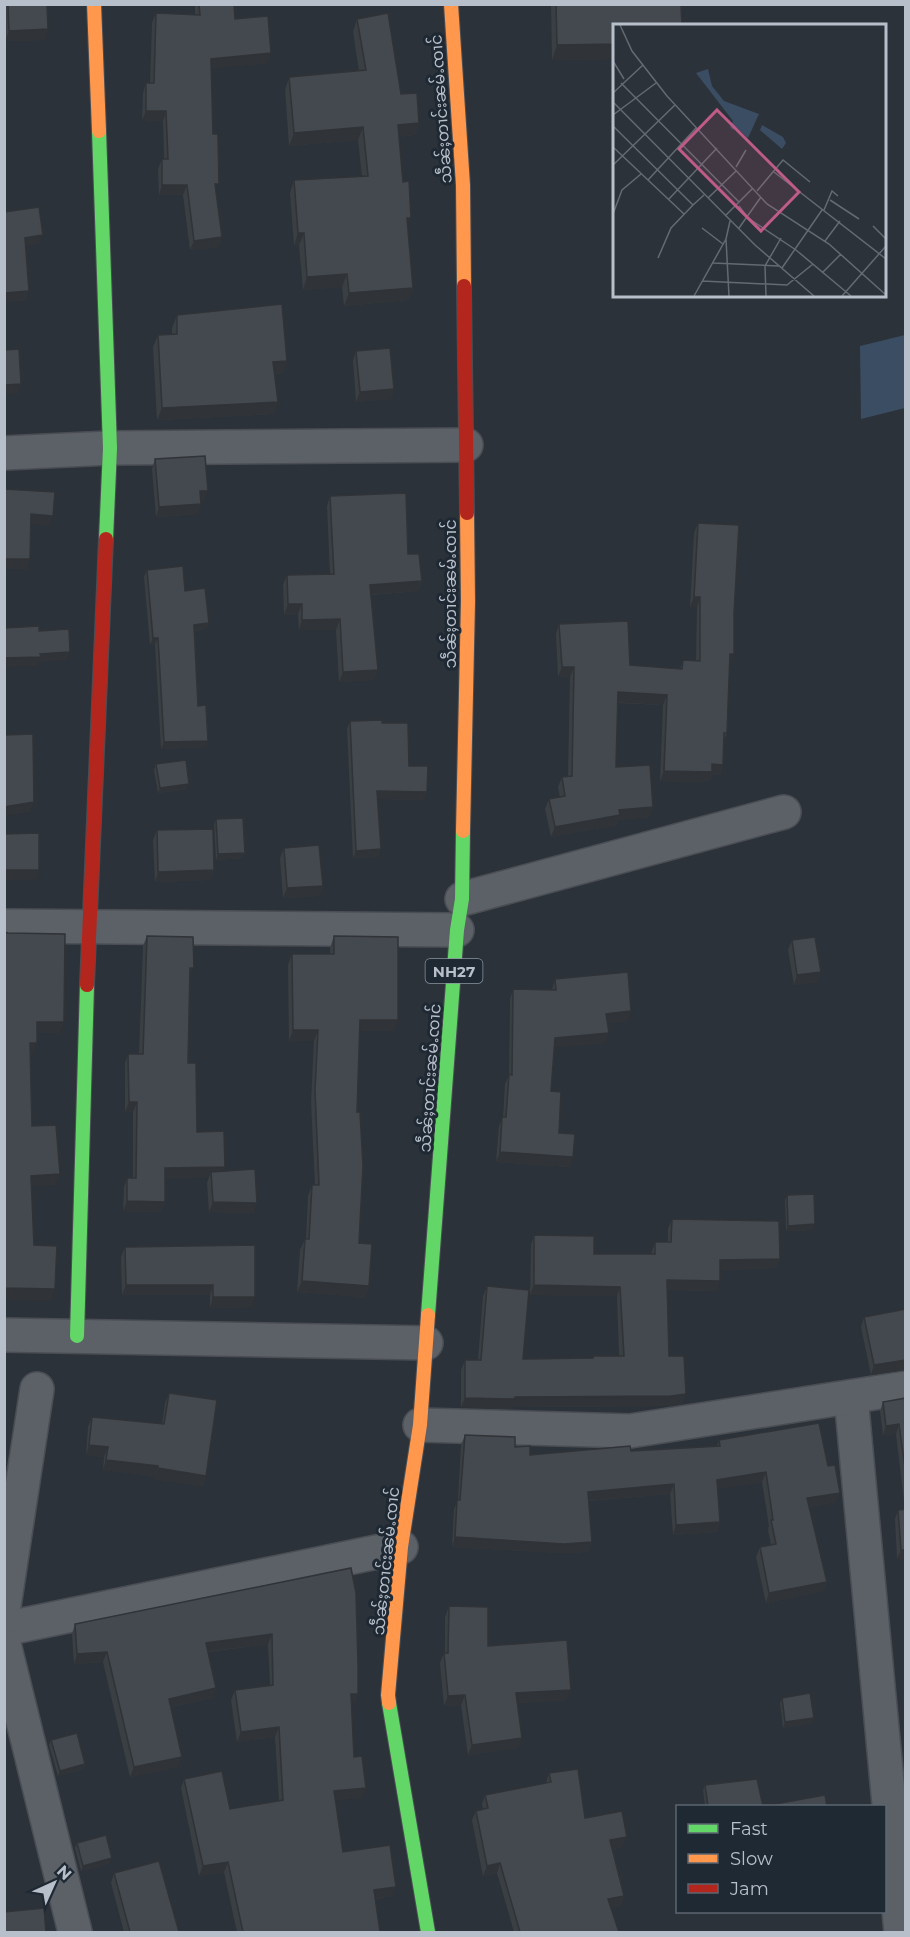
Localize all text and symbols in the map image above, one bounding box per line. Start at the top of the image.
inset map [613,24,886,297]
street label: သဵၼ်ႈတၢင်းၼမ်ႉၸၢင် [424,34,456,184]
street label: သဵၼ်ႈတၢင်းၼမ်ႉၸၢင် [439,519,460,669]
road number: NH27 [426,959,482,983]
street label: သဵၼ်ႈတၢင်းၼမ်ႉၸၢင် [413,1003,445,1153]
street label: သဵၼ်ႈတၢင်းၼမ်ႉၸၢင် [367,1486,403,1636]
legend [676,1805,886,1913]
text: Fast [730,1818,768,1840]
text: Slow [730,1848,773,1870]
north arrow [24,1853,84,1913]
text: N [53,1861,76,1884]
text: Jam [729,1878,769,1900]

